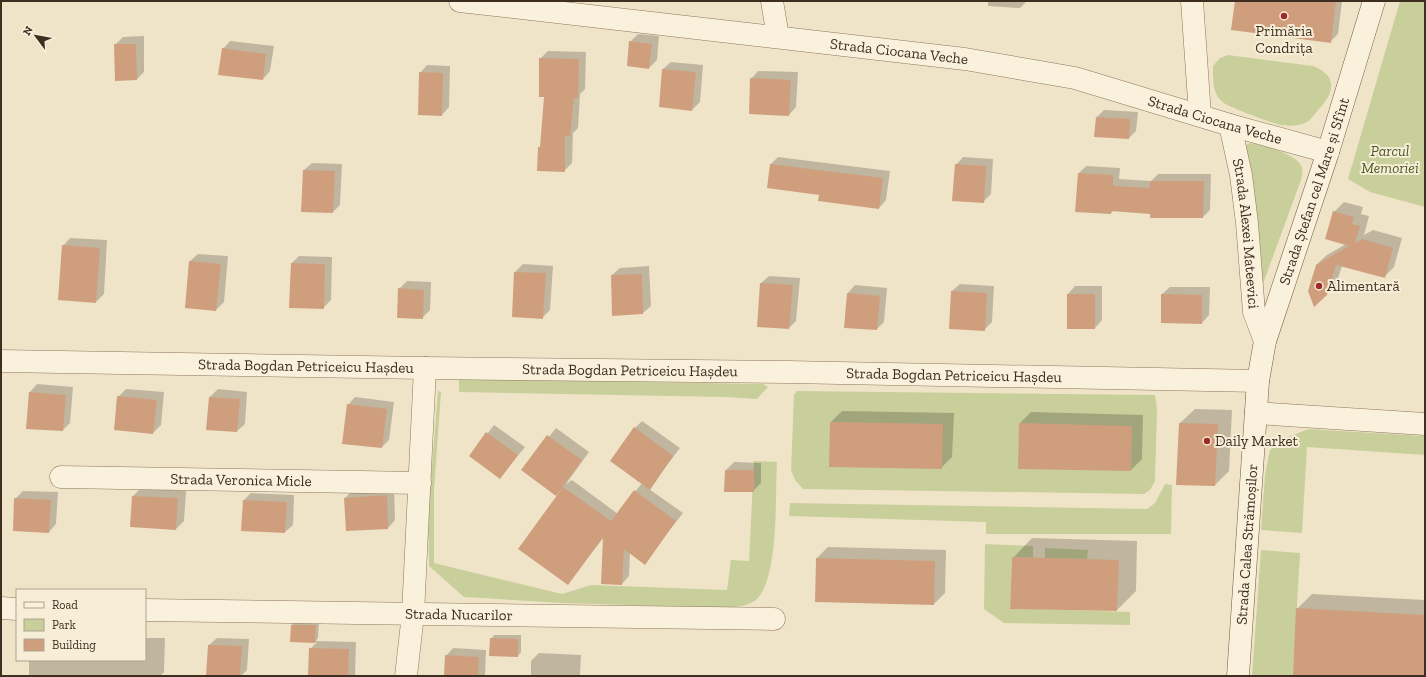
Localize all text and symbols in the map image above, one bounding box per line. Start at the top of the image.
marker: Primăria Condrița [1279,11,1289,21]
north arrow [16,16,56,56]
place label: Primăria Condrița [1255,22,1313,57]
text: N [20,23,36,38]
street label: Strada Ciocana Veche [829,35,969,68]
street label: Strada Ciocana Veche [1146,92,1284,148]
street label: Strada Ștefan cel Mare și Sfînt [1275,95,1353,287]
park label: Parcul Memoriei [1361,142,1419,177]
street label: Strada Alexei Mateevici [1229,157,1263,309]
place label: Alimentară [1327,277,1400,295]
marker: Alimentară [1314,281,1324,291]
street label: Strada Bogdan Petriceicu Hașdeu [198,355,415,377]
street label: Strada Bogdan Petriceicu Hașdeu [522,360,738,380]
street label: Strada Bogdan Petriceicu Hașdeu [846,364,1062,386]
place label: Daily Market [1215,432,1299,450]
marker: Daily Market [1202,436,1212,446]
street label: Strada Calea Strămoșilor [1232,463,1261,625]
street label: Strada Veronica Micle [170,470,312,490]
legend [16,589,146,661]
text: Road [52,598,78,612]
street label: Strada Nucarilor [405,605,513,624]
text: Park [52,618,77,632]
text: Building [52,638,96,652]

